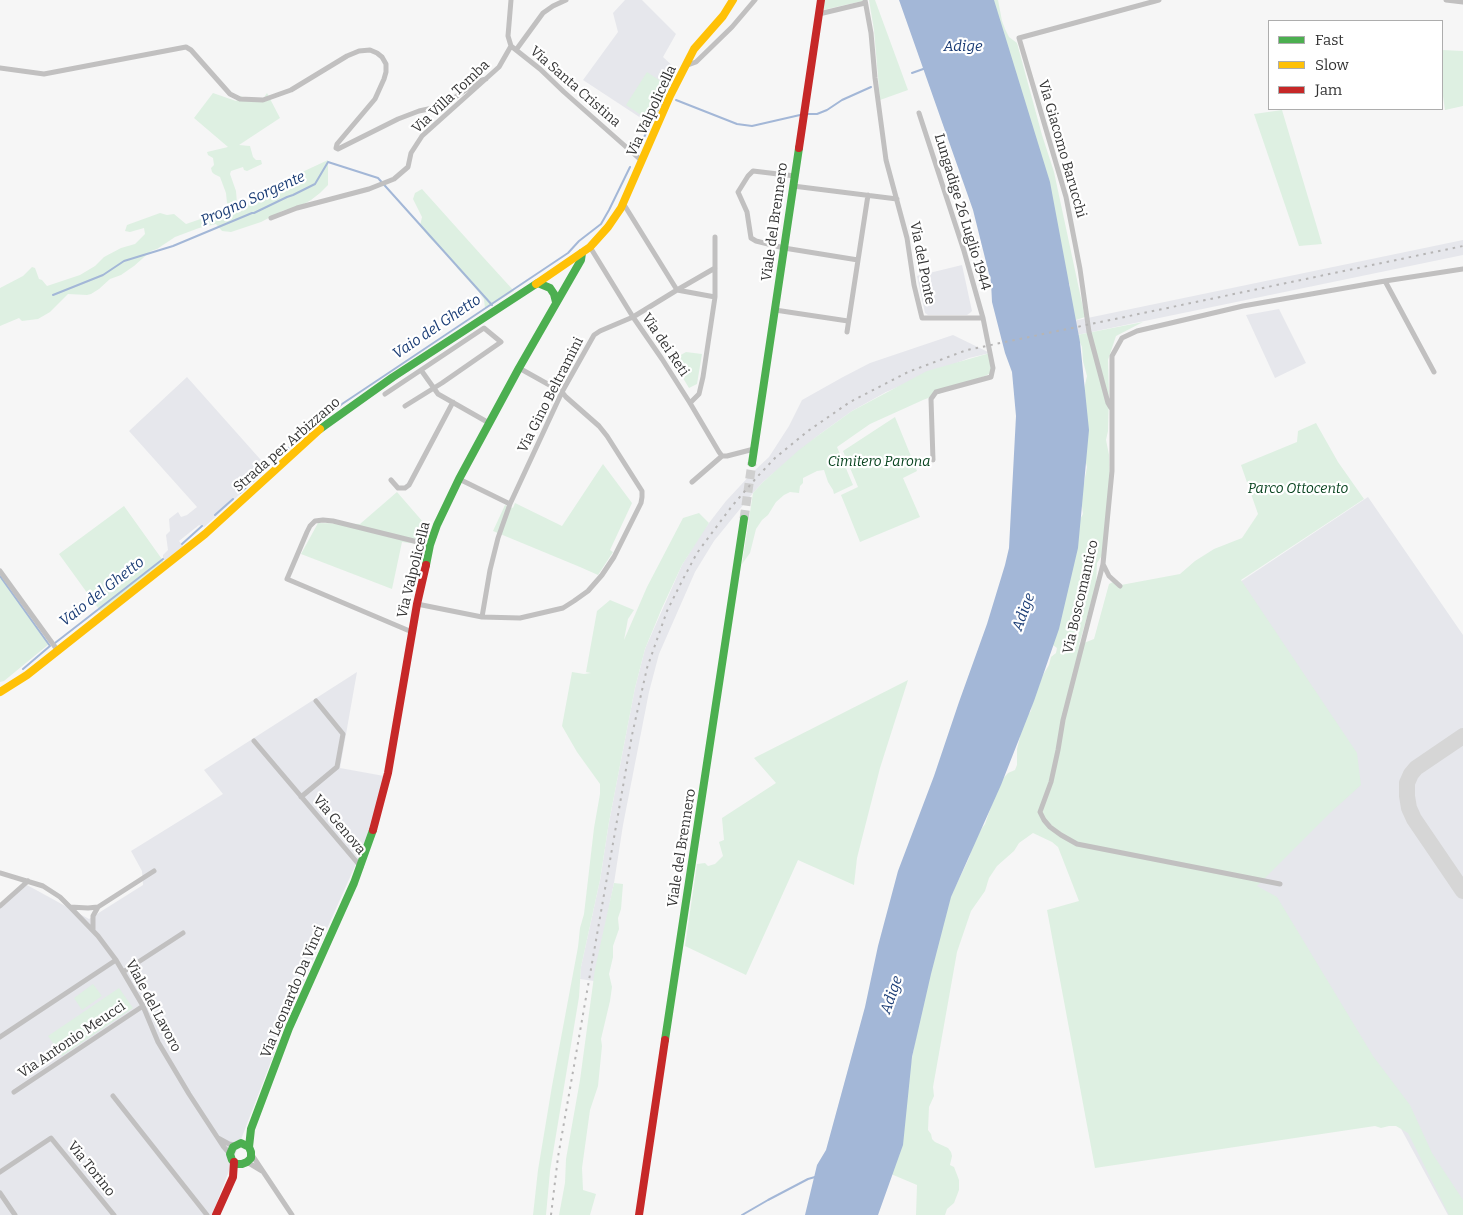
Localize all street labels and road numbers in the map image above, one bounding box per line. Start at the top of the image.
street label: Via Santa Cristina [526,43,624,131]
street label: Via Villa Tomba [409,57,493,137]
street label: Via Valpolicella [624,63,680,159]
street label: Via Giacomo Barucchi [1034,78,1090,220]
street label: Lungadige 26 Luglio 1944 [930,132,994,292]
street label: Viale del Brennero [758,162,792,282]
street label: Via del Ponte [906,220,938,306]
street label: Via dei Reti [638,310,692,380]
street label: Via Gino Beltramini [515,334,587,456]
street label: Strada per Arbizzano [230,394,344,496]
street label: Via Valpolicella [394,520,434,620]
street label: Via Boscomantico [1060,539,1102,655]
street label: Viale del Brennero [664,788,700,908]
street label: Via Genova [309,792,369,858]
street label: Via Leonardo Da Vinci [258,923,328,1061]
street label: Viale del Lavoro [122,957,184,1055]
street label: Via Antonio Meucci [15,998,129,1082]
street label: Via Torino [64,1138,118,1200]

